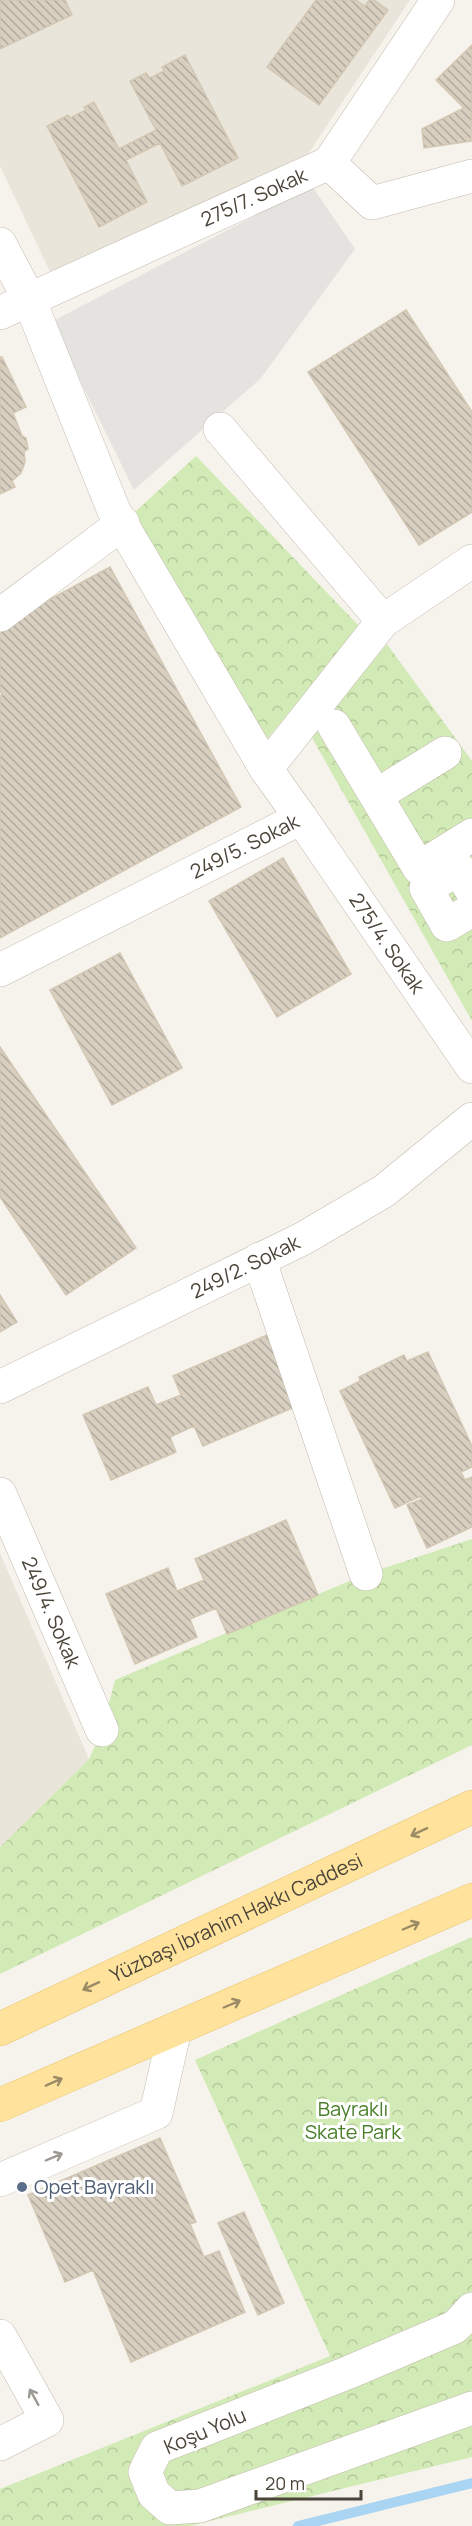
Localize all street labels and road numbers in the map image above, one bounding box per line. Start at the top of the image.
street label: 275/7. Sokak [196,160,312,233]
street label: 249/5. Sokak [185,807,304,885]
street label: 275/4. Sokak [343,887,432,1000]
street label: 249/2. Sokak [186,1228,305,1305]
street label: 249/4. Sokak [16,1553,88,1673]
street label: Yüzbaşı İbrahim Hakkı Caddesi [105,1846,367,1988]
street label: Koşu Yolu [159,2401,250,2460]

